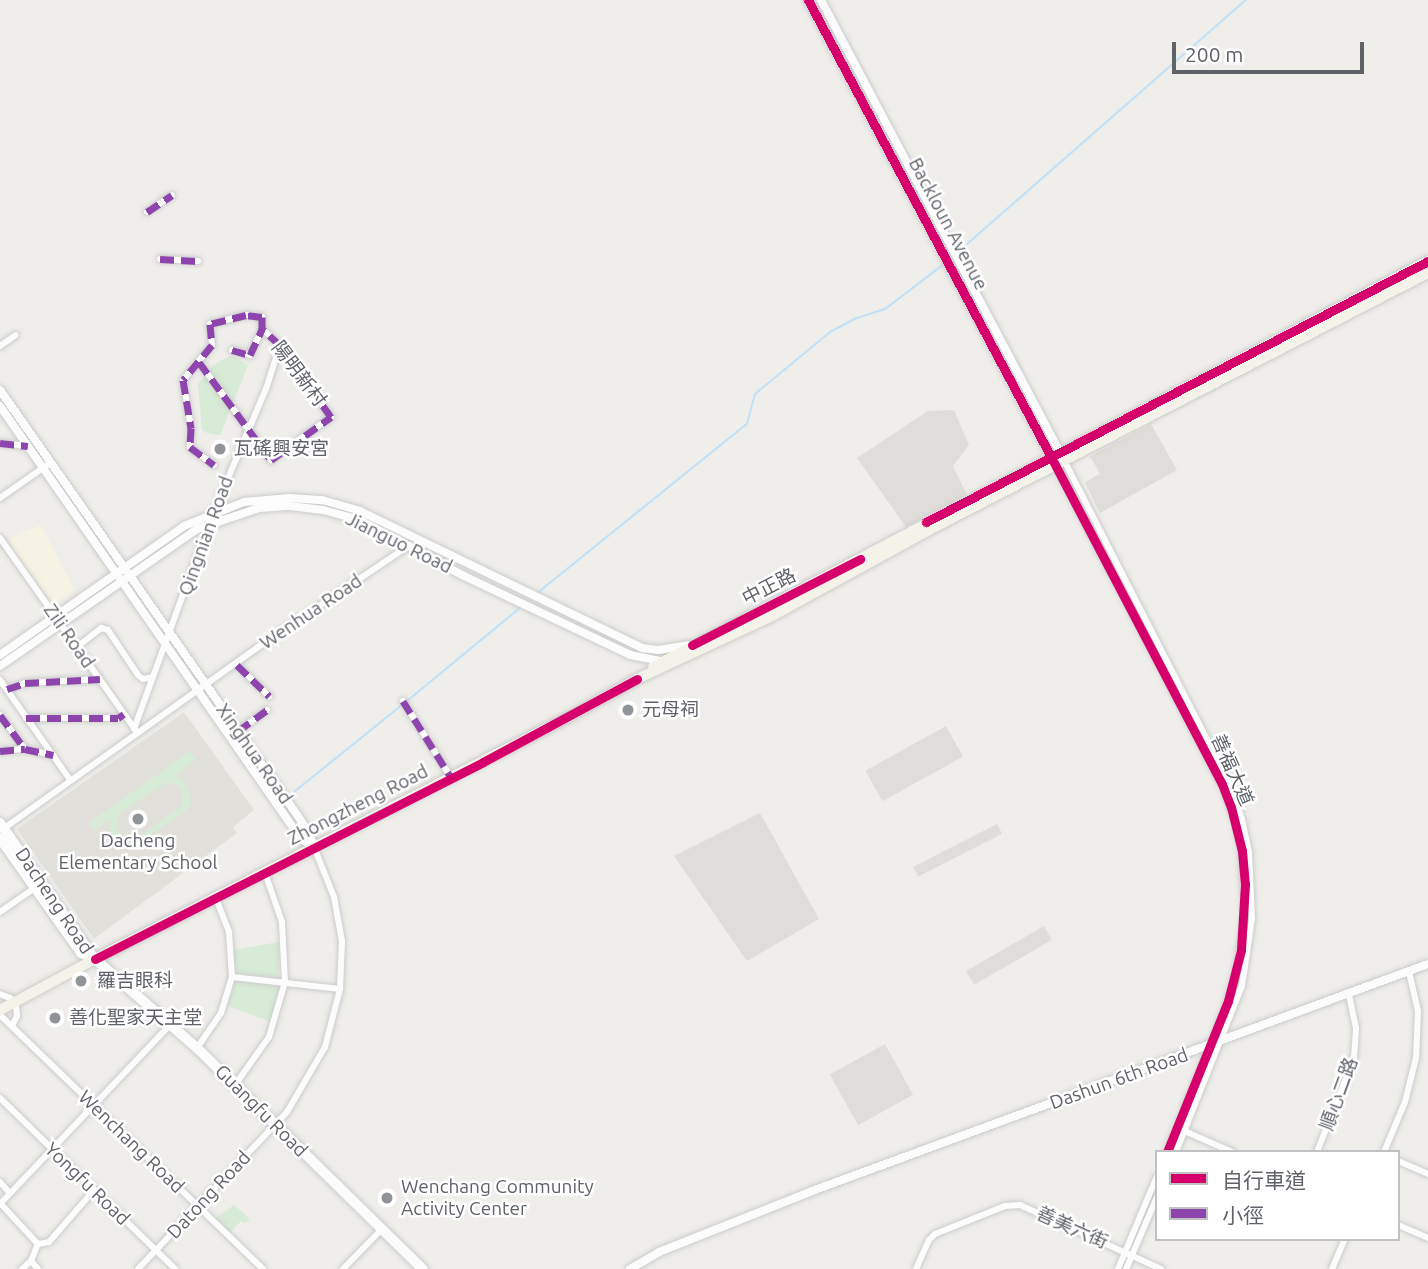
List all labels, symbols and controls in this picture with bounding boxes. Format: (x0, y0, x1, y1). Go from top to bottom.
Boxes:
scale bar (1176, 28, 1368, 72)
text: 200 m (1185, 42, 1243, 66)
street label: Backloun Avenue (904, 154, 992, 294)
street label: 陽明新村 (267, 337, 331, 411)
place label: 瓦磘興安宮 (234, 438, 329, 460)
marker: 瓦磘興安宮 (212, 441, 228, 457)
street label: Qingnian Road (174, 473, 238, 599)
street label: Jianguo Road (342, 507, 456, 579)
street label: 中正路 (738, 564, 800, 610)
street label: Wenhua Road (256, 569, 366, 655)
street label: Zili Road (39, 599, 99, 673)
street label: Xinghua Road (211, 699, 297, 809)
place label: 元母祠 (642, 699, 699, 721)
marker: 元母祠 (620, 702, 636, 718)
street label: 善福大道 (1206, 731, 1258, 809)
street label: Zhongzheng Road (284, 760, 432, 850)
marker: Dacheng Elementary School (130, 811, 146, 827)
place label: Dacheng Elementary School (58, 830, 218, 874)
street label: Dacheng Road (10, 844, 98, 958)
place label: 羅吉眼科 (97, 970, 173, 992)
marker: 羅吉眼科 (71, 971, 91, 991)
place label: 善化聖家天主堂 (69, 1007, 202, 1029)
marker: 善化聖家天主堂 (47, 1010, 63, 1026)
street label: Dashun 6th Road (1047, 1043, 1191, 1115)
street label: 順心二路 (1315, 1054, 1363, 1134)
street label: Guangfu Road (210, 1060, 312, 1162)
street label: Wenchang Road (73, 1086, 189, 1198)
street label: Yongfu Road (40, 1138, 134, 1230)
street label: Datong Road (163, 1146, 255, 1244)
legend (1155, 1150, 1400, 1241)
text: 自行車道 (1222, 1168, 1306, 1192)
place label: Wenchang Community Activity Center (401, 1176, 594, 1220)
marker: Wenchang Community Activity Center (379, 1190, 395, 1206)
street label: 善美六街 (1033, 1202, 1111, 1254)
text: 小徑 (1222, 1203, 1264, 1227)

